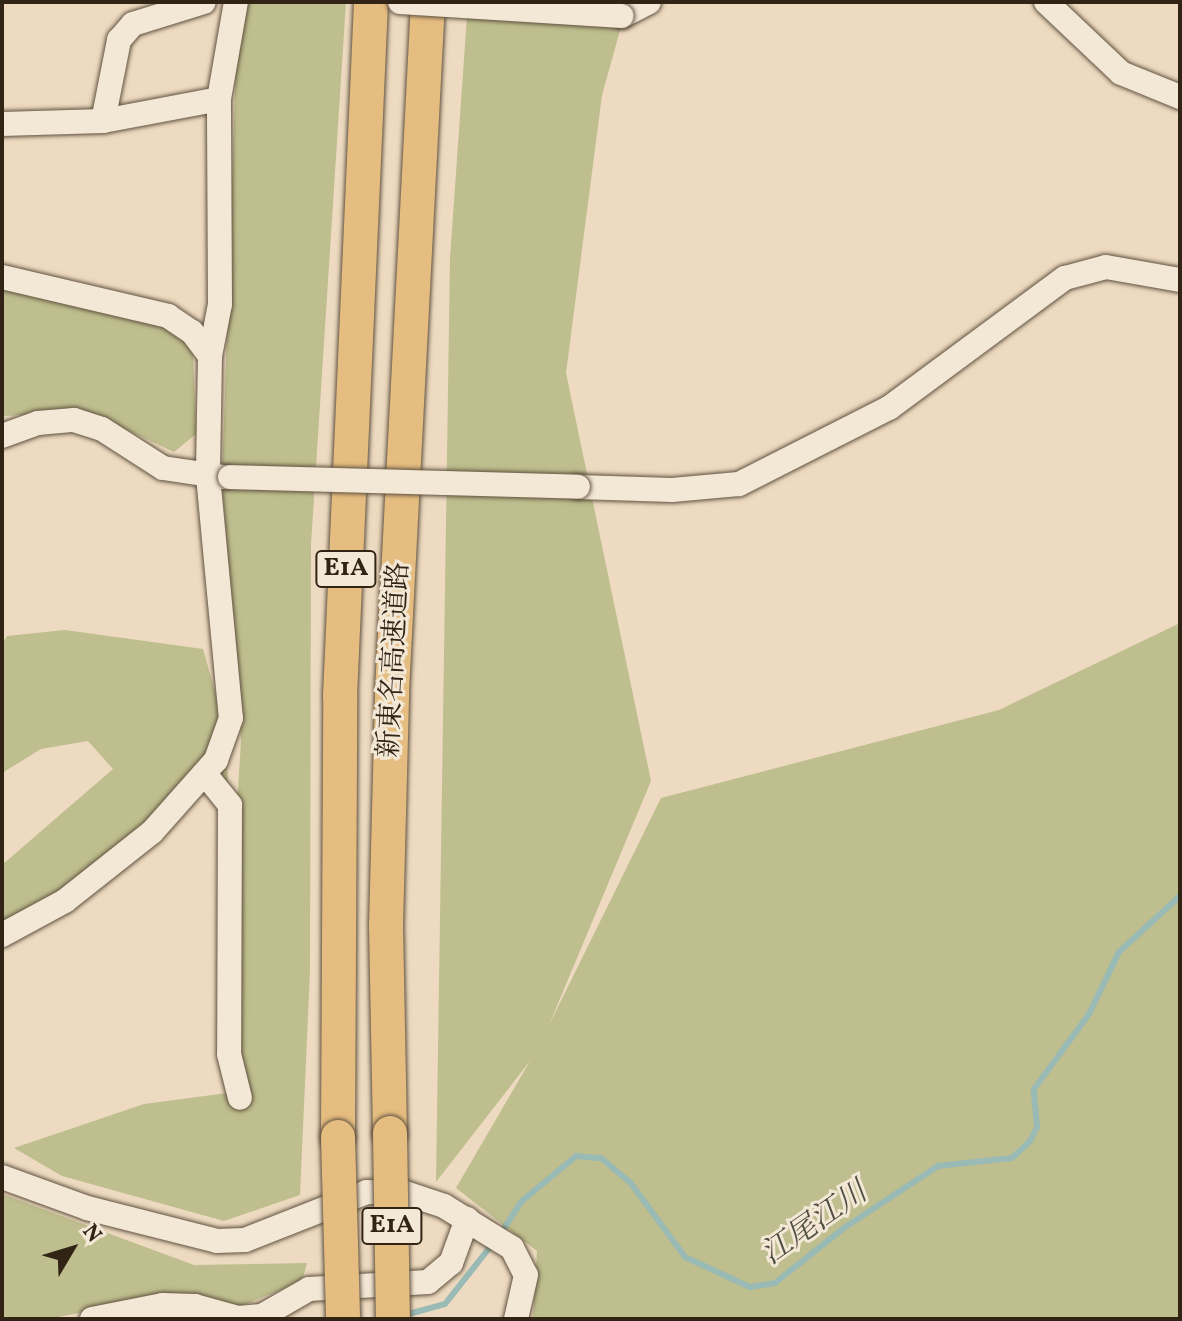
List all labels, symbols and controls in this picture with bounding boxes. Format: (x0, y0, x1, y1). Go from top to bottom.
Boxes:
road number: E1A (314, 547, 378, 591)
street label: 新東名高速道路 (373, 561, 417, 759)
water label: 江尾江川 (756, 1175, 874, 1273)
road number: E1A (360, 1204, 424, 1248)
north arrow (32, 1209, 112, 1289)
text: N (74, 1218, 108, 1250)

